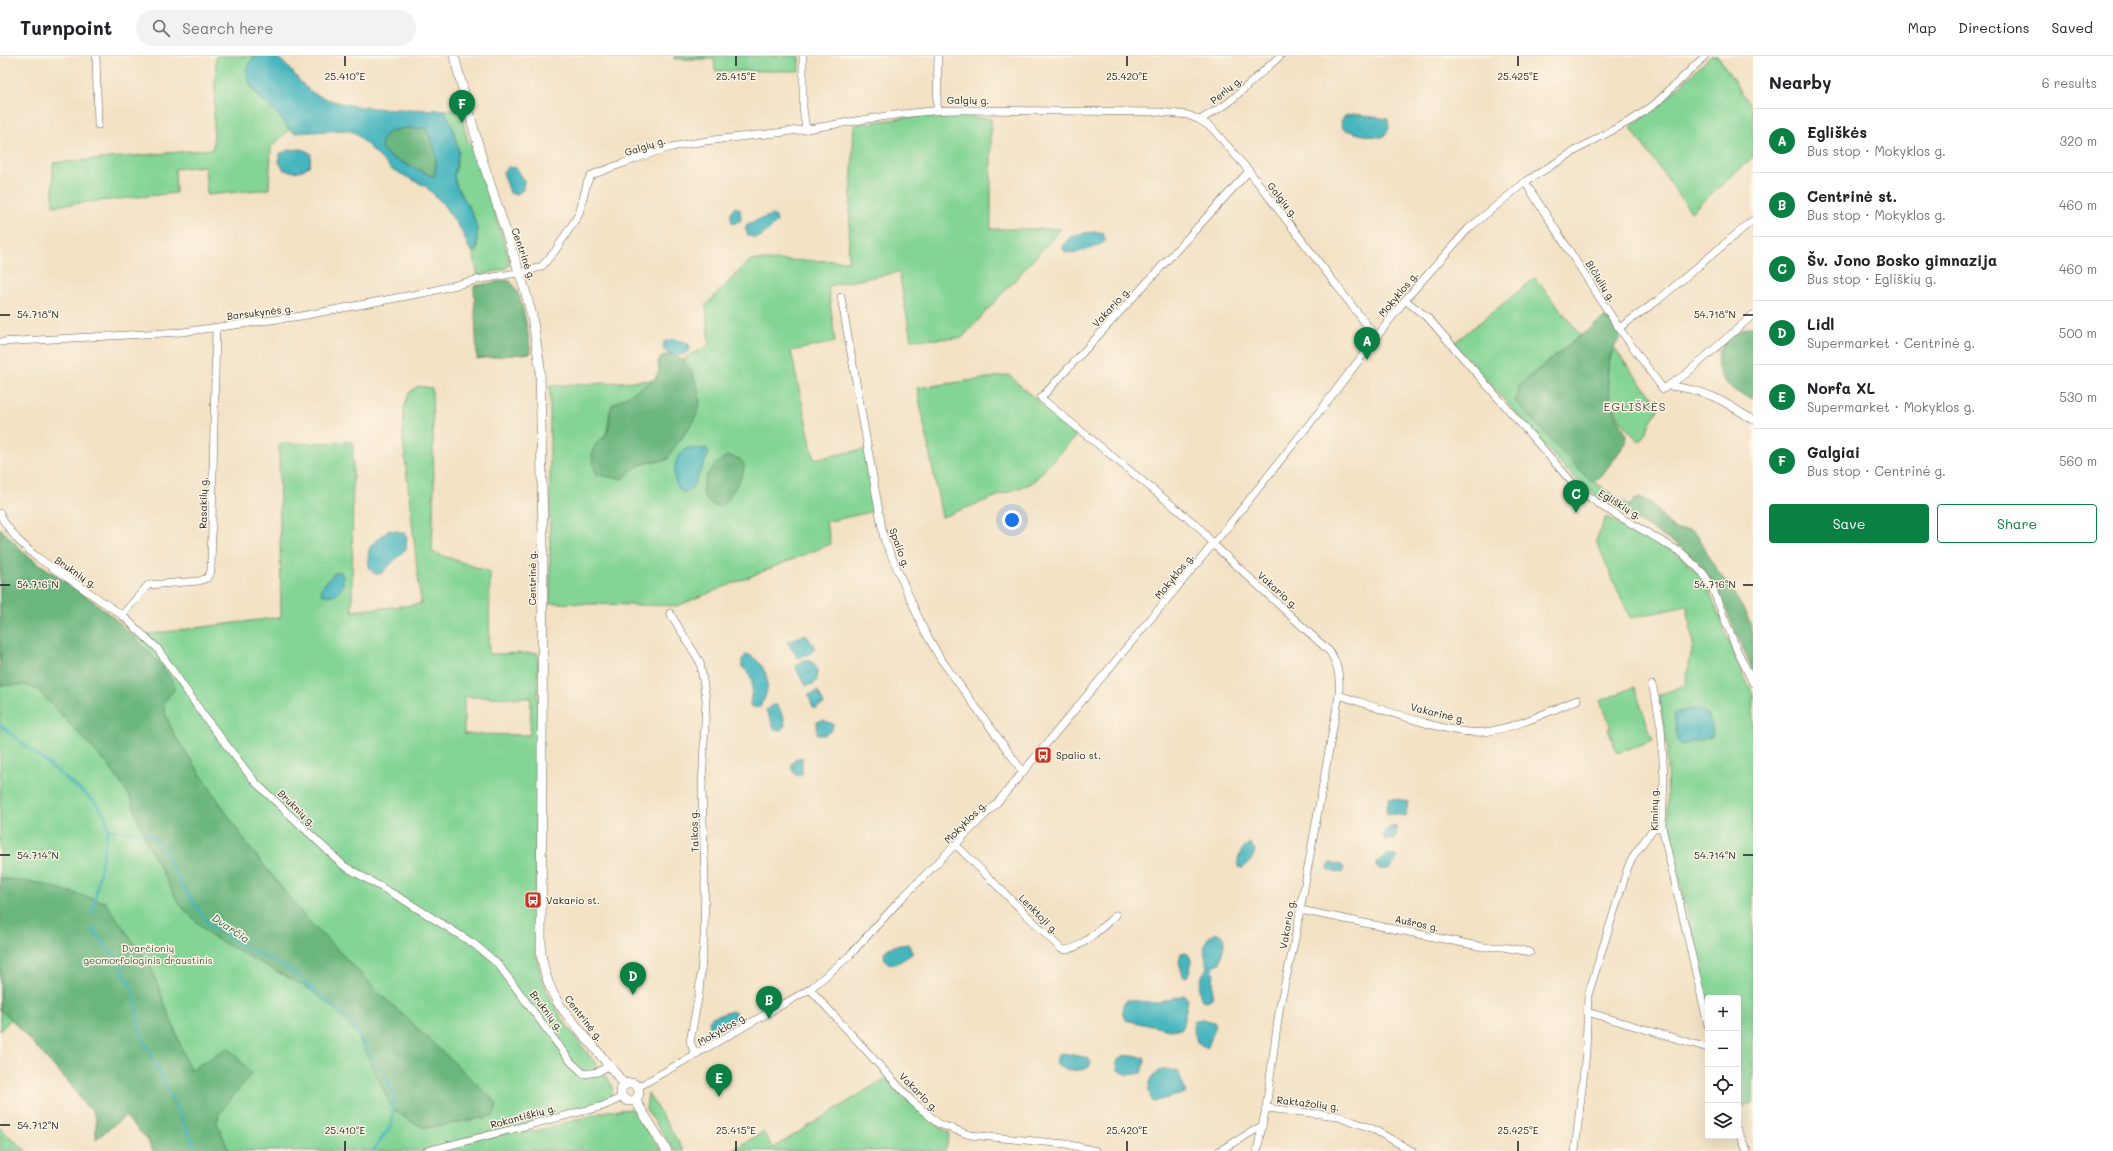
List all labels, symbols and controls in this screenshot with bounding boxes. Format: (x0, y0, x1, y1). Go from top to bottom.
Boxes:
search box (136, 10, 416, 46)
text: Turnpoint (20, 15, 112, 40)
icon: search (150, 17, 172, 39)
text: Search here (182, 18, 273, 38)
text: Map (1908, 18, 1936, 37)
text: Directions (1958, 18, 2029, 37)
text: Saved (2051, 18, 2093, 37)
text: 25.410°E (325, 69, 365, 83)
text: 25.415°E (716, 69, 756, 83)
text: 25.420°E (1106, 69, 1148, 83)
text: 25.425°E (1497, 69, 1539, 83)
text: Nearby (1769, 71, 1831, 93)
street label: Perlų g. (1207, 73, 1245, 107)
text: 6 results (2042, 74, 2097, 91)
pin: F (449, 90, 475, 123)
street label: Galgių g. (947, 93, 989, 107)
text: Egliškės (1807, 122, 1867, 142)
text: A (1777, 132, 1787, 149)
text: 320 m (2060, 132, 2097, 149)
street label: Galgių g. (623, 133, 667, 159)
text: Bus stop · Mokyklos g. (1807, 142, 1946, 159)
street label: Galgių g. (1264, 179, 1302, 221)
text: Centrinė st. (1807, 186, 1897, 206)
text: B (1778, 196, 1786, 213)
text: 460 m (2059, 196, 2097, 213)
text: Bus stop · Mokyklos g. (1807, 206, 1946, 223)
street label: Centrinė g. (508, 226, 540, 282)
text: Šv. Jono Bosko gimnazija (1807, 250, 1997, 270)
street label: Bičiulių g. (1583, 257, 1619, 305)
text: C (1777, 260, 1787, 277)
text: 460 m (2059, 260, 2097, 277)
street label: Mokyklos g. (1375, 268, 1421, 320)
text: Bus stop · Egliškių g. (1807, 270, 1937, 287)
street label: Vakario g. (1089, 284, 1133, 330)
street label: Barsukynės g. (226, 301, 294, 323)
text: 54.718°N (17, 307, 59, 321)
text: 54.718°N (1694, 307, 1736, 321)
text: Lidl (1807, 314, 1834, 334)
text: D (1777, 324, 1787, 341)
text: 500 m (2059, 324, 2097, 341)
pin: A (1354, 327, 1380, 360)
text: Supermarket · Centrinė g. (1807, 334, 1975, 351)
text: Norfa XL (1807, 378, 1875, 398)
text: E (1778, 388, 1786, 405)
text: 530 m (2059, 388, 2097, 405)
district label: EGLIŠKĖS (1603, 398, 1667, 414)
text: Supermarket · Mokyklos g. (1807, 398, 1975, 415)
text: Galgiai (1807, 442, 1860, 462)
text: F (1778, 452, 1786, 469)
text: 560 m (2059, 452, 2097, 469)
text: Bus stop · Centrinė g. (1807, 462, 1946, 479)
street label: Rasakilų g. (196, 477, 210, 529)
pin: C (1563, 480, 1589, 513)
street label: Egliškių g. (1596, 486, 1644, 522)
button: Save (1769, 504, 1929, 543)
button: Share (1937, 504, 2097, 543)
your location (1002, 510, 1022, 530)
street label: Spalio g. (886, 526, 914, 570)
street label: Centrinė g. (525, 550, 539, 606)
street label: Mokyklos g. (1151, 550, 1197, 602)
street label: Bruknių g. (52, 553, 100, 591)
street label: Vakario g. (1255, 568, 1301, 612)
text: 54.716°N (17, 577, 59, 591)
text: 54.716°N (1694, 577, 1736, 591)
street label: Vakarinė g. (1409, 699, 1467, 727)
bus stop icon: Spalio st. (1033, 745, 1053, 765)
place label: Spalio st. (1056, 748, 1101, 762)
street label: Bruknių g. (275, 786, 319, 830)
street label: Kiminų g. (1647, 787, 1661, 831)
street label: Mokyklos g. (941, 798, 989, 846)
street label: Taikos g. (686, 809, 702, 853)
text: 54.714°N (17, 848, 59, 862)
text: 54.714°N (1694, 848, 1736, 862)
bus stop icon: Vakario st. (523, 890, 543, 910)
street label: Lenktoji g. (1016, 891, 1062, 937)
place label: Vakario st. (546, 893, 600, 907)
street label: Vakario g. (1276, 898, 1298, 950)
water label: Dvarčia (209, 910, 253, 946)
street label: Aušros g. (1394, 911, 1441, 935)
park label: Dvarčionių geomorfologinis draustinis (83, 941, 213, 967)
pin: D (620, 962, 646, 995)
pin: B (756, 986, 782, 1019)
street label: Bruknių g. (527, 988, 567, 1034)
street label: Centrinė g. (562, 992, 606, 1044)
map controls (1705, 995, 1741, 1139)
button: + (1705, 995, 1741, 1031)
street label: Mokyklos g. (695, 1009, 749, 1049)
button: − (1705, 1031, 1741, 1067)
pin: E (706, 1064, 732, 1097)
button: locate (1705, 1067, 1741, 1103)
street label: Vakario g. (896, 1069, 942, 1115)
street label: Raktažolių g. (1276, 1092, 1340, 1114)
street label: Rokantiškių g. (489, 1100, 557, 1132)
button: layers (1705, 1103, 1741, 1139)
text: 54.712°N (17, 1118, 59, 1132)
text: 25.410°E (325, 1123, 365, 1137)
text: 25.415°E (716, 1123, 756, 1137)
text: 25.420°E (1106, 1123, 1148, 1137)
text: 25.425°E (1497, 1123, 1539, 1137)

